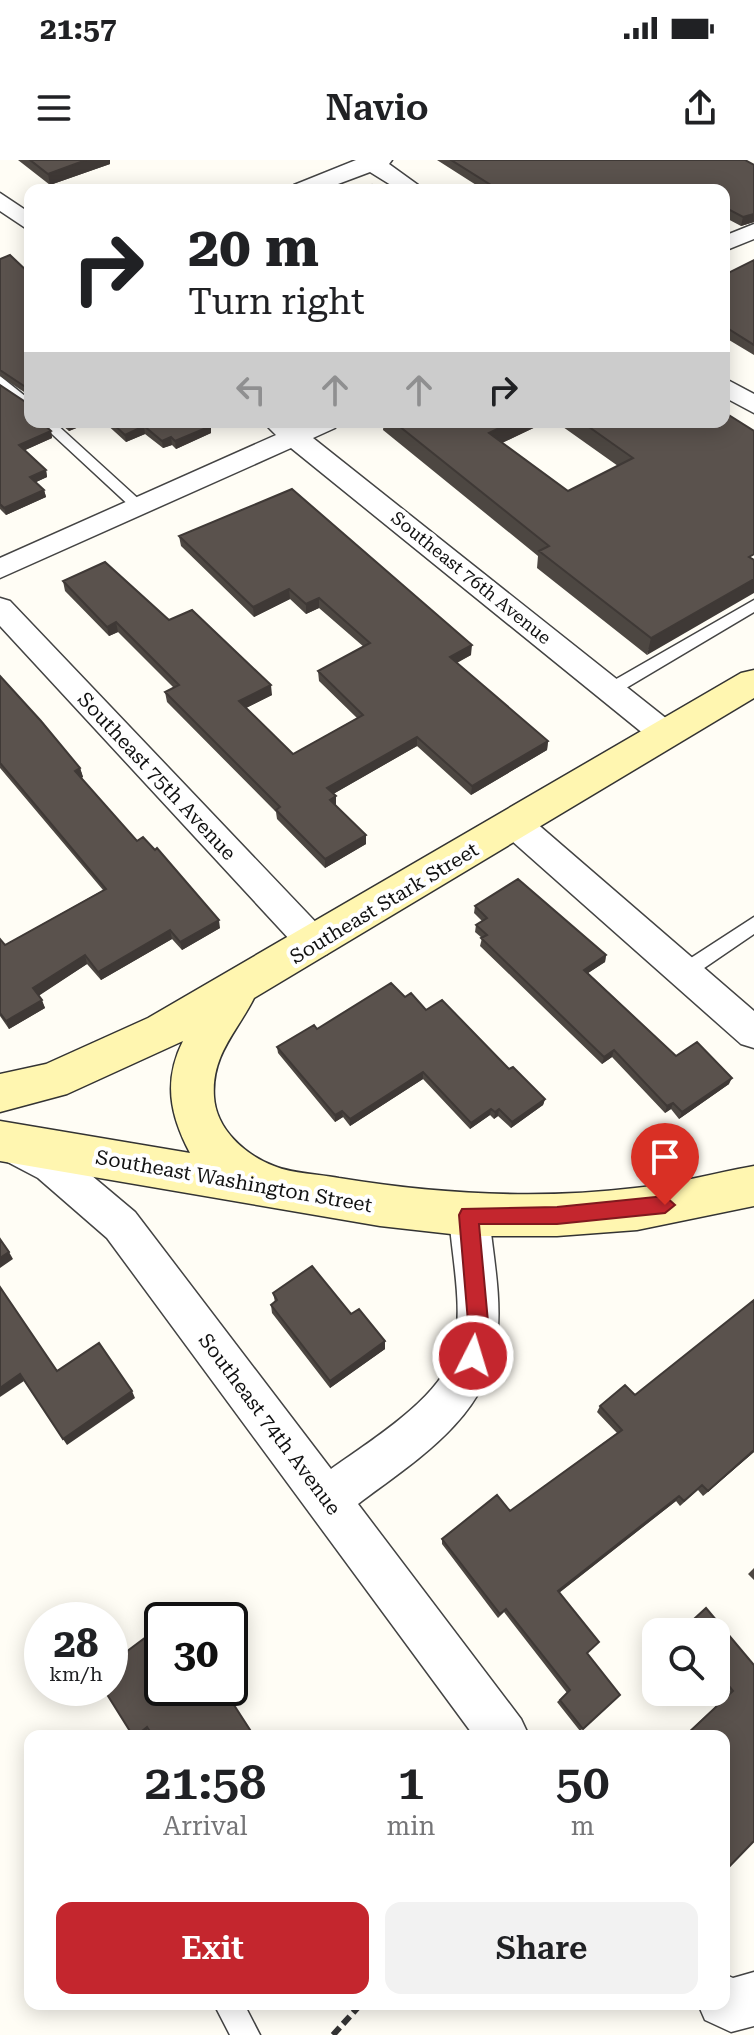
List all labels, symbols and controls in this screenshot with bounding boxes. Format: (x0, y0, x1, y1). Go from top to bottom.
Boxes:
text: 21:57 (40, 11, 117, 46)
icon: menu (32, 86, 76, 130)
icon: share (678, 86, 722, 130)
text: Navio (325, 87, 429, 129)
text: 20 m (188, 214, 319, 280)
icon: right (56, 216, 160, 320)
text: Turn right (188, 281, 365, 323)
icon: left (229, 368, 273, 412)
icon: ahead (313, 368, 357, 412)
icon: ahead (397, 368, 441, 412)
icon: right (481, 368, 525, 412)
street label: Southeast 76th Avenue (387, 507, 555, 648)
street label: Southeast 75th Avenue (73, 687, 241, 865)
street label: Southeast Stark Street (285, 837, 483, 969)
pin (631, 1123, 699, 1205)
icon: arrive (643, 1135, 687, 1179)
street label: Southeast Washington Street (94, 1145, 375, 1217)
position arrow (431, 1314, 515, 1398)
street label: Southeast 74th Avenue (194, 1328, 346, 1520)
speed limit sign: 30 (144, 1602, 248, 1706)
map controls (642, 1618, 730, 1706)
button: search (642, 1618, 730, 1706)
text: 28 (54, 1620, 98, 1667)
text: km/h (49, 1662, 103, 1686)
text: 21:58 (144, 1755, 266, 1811)
text: 1 (398, 1755, 424, 1811)
text: 50 (556, 1755, 610, 1811)
text: Arrival (163, 1811, 248, 1841)
text: min (387, 1811, 435, 1841)
text: m (571, 1811, 595, 1841)
button: Exit (56, 1902, 369, 1994)
button: Share (385, 1902, 698, 1994)

